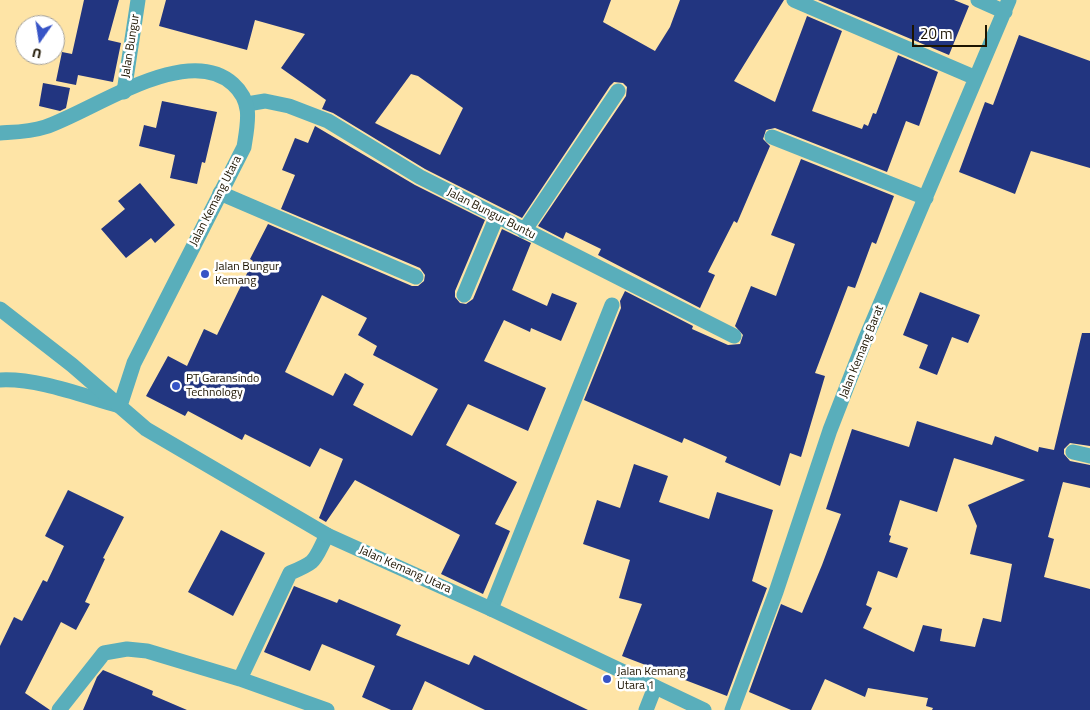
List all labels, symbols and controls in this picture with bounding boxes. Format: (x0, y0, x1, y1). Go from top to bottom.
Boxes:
street label: Jalan Bungur (119, 13, 143, 79)
north arrow (15, 15, 65, 65)
scale bar (915, 15, 990, 47)
text: 20 m (920, 22, 953, 45)
text: U (30, 43, 44, 65)
street label: Jalan Kemang Utara (187, 153, 245, 249)
street label: Jalan Bungur Buntu (444, 185, 538, 243)
place label: Jalan Bungur Kemang (215, 260, 279, 288)
marker: Jalan Bungur Kemang (199, 268, 211, 280)
street label: Jalan Kemang Barat (837, 303, 887, 401)
place label: PT Garansindo Technology (186, 372, 259, 400)
marker: PT Garansindo Technology (170, 380, 182, 392)
street label: Jalan Kemang Utara (357, 543, 453, 597)
place label: Jalan Kemang Utara 1 (617, 665, 686, 693)
marker: Jalan Kemang Utara 1 (601, 673, 613, 685)

